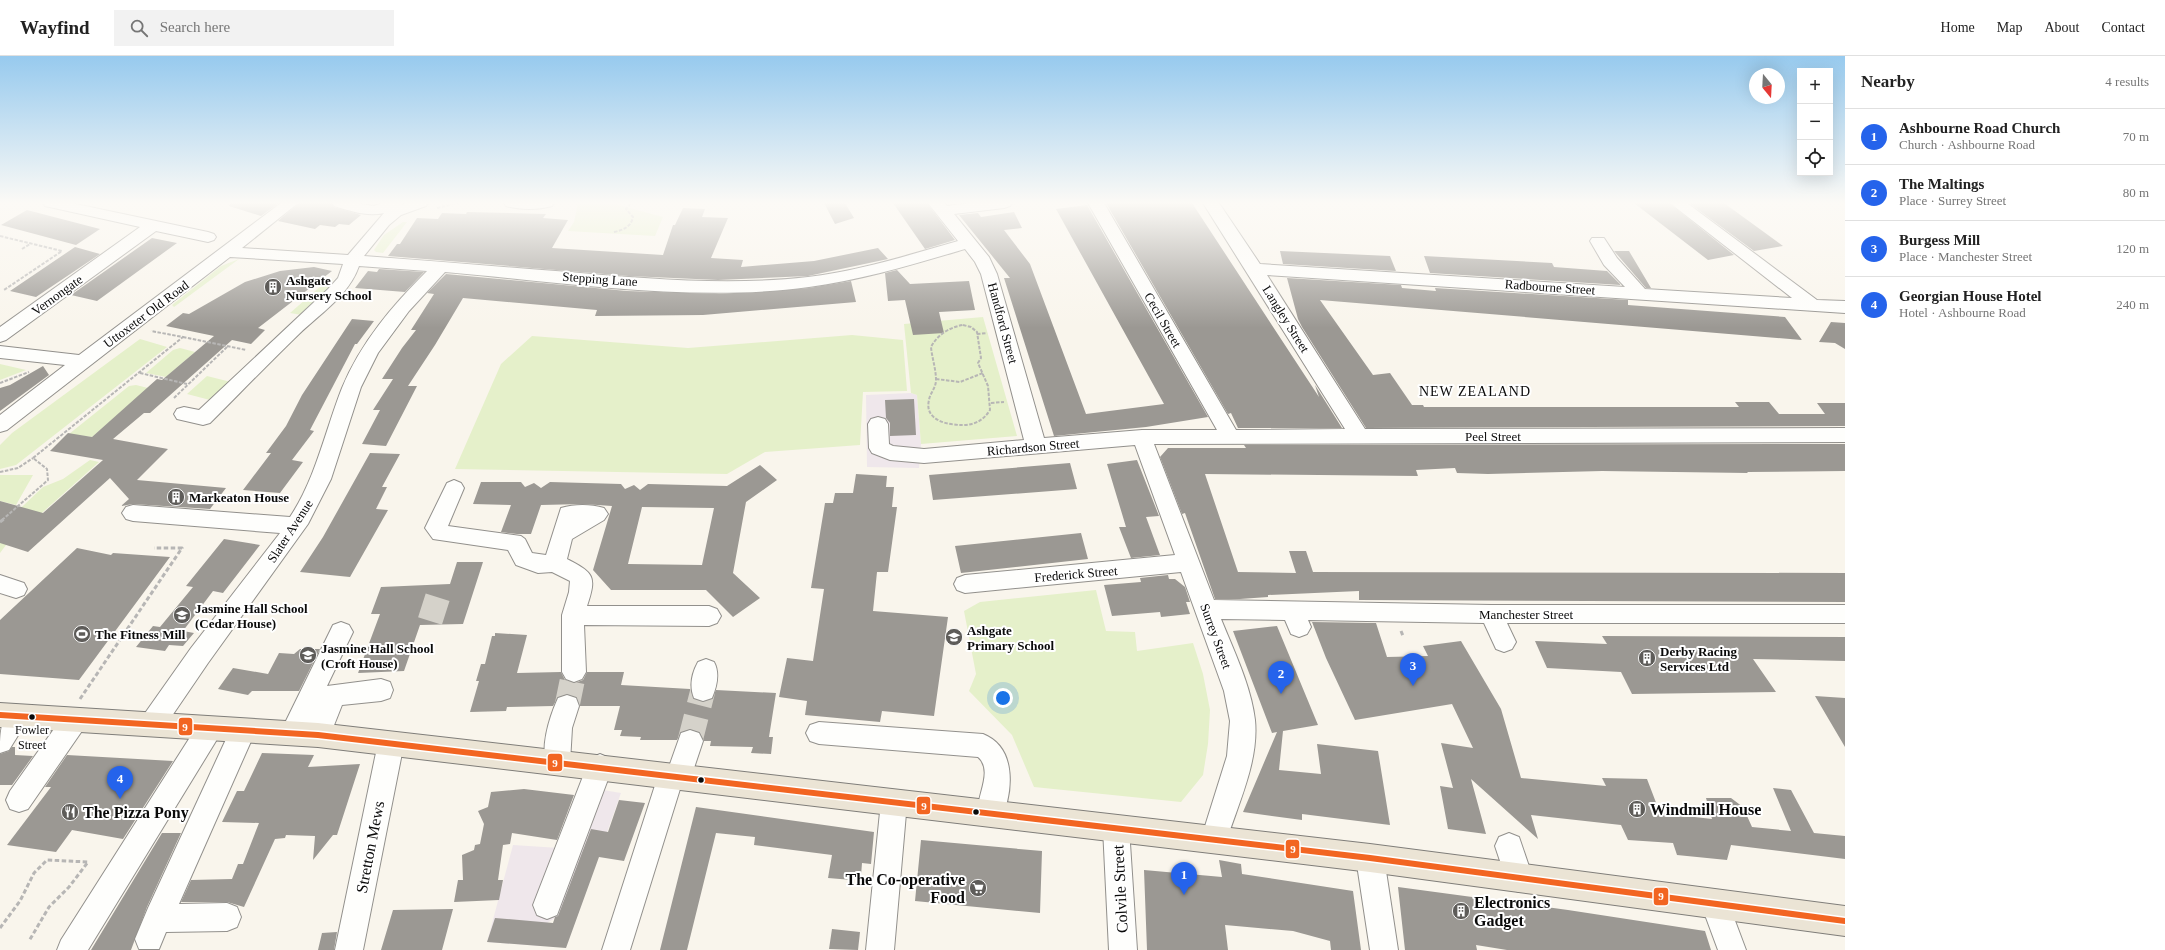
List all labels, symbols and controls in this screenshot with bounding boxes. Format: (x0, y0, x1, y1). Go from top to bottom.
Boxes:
search box (114, 10, 394, 46)
text: Wayfind (20, 17, 90, 38)
icon: search (128, 17, 150, 39)
text: Search here (160, 19, 230, 35)
text: Home (1941, 20, 1975, 35)
text: Map (1997, 20, 2022, 35)
text: About (2044, 20, 2079, 35)
text: Contact (2101, 20, 2145, 35)
north arrow (1749, 68, 1785, 104)
map controls (1797, 68, 1833, 176)
button: + (1797, 68, 1833, 104)
text: Nearby (1861, 72, 1915, 91)
text: 4 results (2105, 74, 2149, 89)
button: − (1797, 104, 1833, 140)
text: Ashbourne Road Church (1899, 120, 2060, 136)
text: 1 (1871, 129, 1877, 144)
text: 70 m (2123, 129, 2149, 144)
text: Church · Ashbourne Road (1899, 137, 2035, 152)
button: locate (1797, 140, 1833, 176)
text: The Maltings (1899, 176, 1984, 192)
text: 2 (1871, 185, 1877, 200)
text: 80 m (2123, 185, 2149, 200)
text: Place · Surrey Street (1899, 193, 2006, 208)
text: Burgess Mill (1899, 232, 1980, 248)
text: 3 (1871, 241, 1877, 256)
text: 120 m (2116, 241, 2149, 256)
text: Place · Manchester Street (1899, 249, 2032, 264)
street label: Stepping Lane (562, 269, 638, 289)
street label: Vernongate (29, 271, 86, 318)
place label: Ashgate Nursery School (286, 273, 372, 303)
street label: Radbourne Street (1504, 276, 1596, 298)
street label: Uttoxeter Old Road (101, 277, 192, 351)
building icon: Ashgate Nursery School (263, 277, 283, 297)
street label: Handford Street (985, 281, 1021, 366)
street label: Langley Street (1259, 283, 1313, 356)
text: Georgian House Hotel (1899, 288, 2042, 304)
street label: Cecil Street (1141, 290, 1185, 350)
text: 4 (1871, 297, 1877, 312)
text: 240 m (2116, 297, 2149, 312)
text: Hotel · Ashbourne Road (1899, 305, 2026, 320)
district label: NEW ZEALAND (1419, 384, 1531, 399)
street label: Peel Street (1465, 429, 1521, 444)
street label: Richardson Street (986, 435, 1080, 459)
building icon: Markeaton House (166, 487, 186, 507)
place label: Markeaton House (189, 490, 289, 505)
street label: Slater Avenue (264, 496, 316, 565)
street label: Frederick Street (1034, 563, 1119, 585)
place label: Jasmine Hall School (Cedar House) (195, 601, 308, 631)
street label: Surrey Street (1197, 601, 1235, 671)
school or university icon: Jasmine Hall School (Cedar House) (172, 605, 192, 625)
street label: Manchester Street (1479, 607, 1573, 622)
place label: Ashgate Primary School (967, 623, 1054, 653)
sports icon: The Fitness Mill (72, 624, 92, 644)
place label: The Fitness Mill (95, 627, 186, 642)
school or university icon: Ashgate Primary School (944, 627, 964, 647)
place label: Jasmine Hall School (Croft House) (321, 641, 434, 671)
place label: Derby Racing Services Ltd (1660, 644, 1737, 674)
school or university icon: Jasmine Hall School (Croft House) (298, 645, 318, 665)
building icon: Derby Racing Services Ltd (1637, 648, 1657, 668)
pin: 3 (1400, 653, 1426, 686)
pin: 2 (1268, 661, 1294, 694)
your location (993, 688, 1013, 708)
marker: Fowler Street (27, 712, 37, 722)
line badge: 9 (178, 717, 193, 736)
text: 9 (182, 721, 188, 733)
place label: Fowler Street (15, 723, 49, 752)
line badge: 9 (547, 753, 563, 772)
text: 9 (552, 757, 558, 769)
pin: 4 (107, 766, 133, 799)
unlabelled marker (696, 775, 706, 785)
line badge: 9 (916, 796, 931, 815)
street label: Stretton Mews (353, 799, 387, 895)
building icon: Windmill House (1627, 799, 1647, 819)
text: 9 (921, 800, 927, 812)
place label: Windmill House (1650, 801, 1761, 818)
restaurant icon: The Pizza Pony (60, 802, 80, 822)
place label: The Pizza Pony (83, 804, 189, 822)
unlabelled marker (971, 807, 981, 817)
line badge: 9 (1285, 839, 1300, 859)
text: 9 (1290, 843, 1296, 855)
street label: Colvile Street (1109, 844, 1131, 934)
pin: 1 (1171, 862, 1197, 895)
place label: The Co-operative Food (845, 871, 965, 906)
supermarket icon: The Co-operative Food (968, 878, 988, 898)
line badge: 9 (1653, 887, 1669, 906)
text: 9 (1658, 890, 1664, 902)
place label: Electronics Gadget (1474, 894, 1550, 930)
building icon: Electronics Gadget (1451, 901, 1471, 921)

